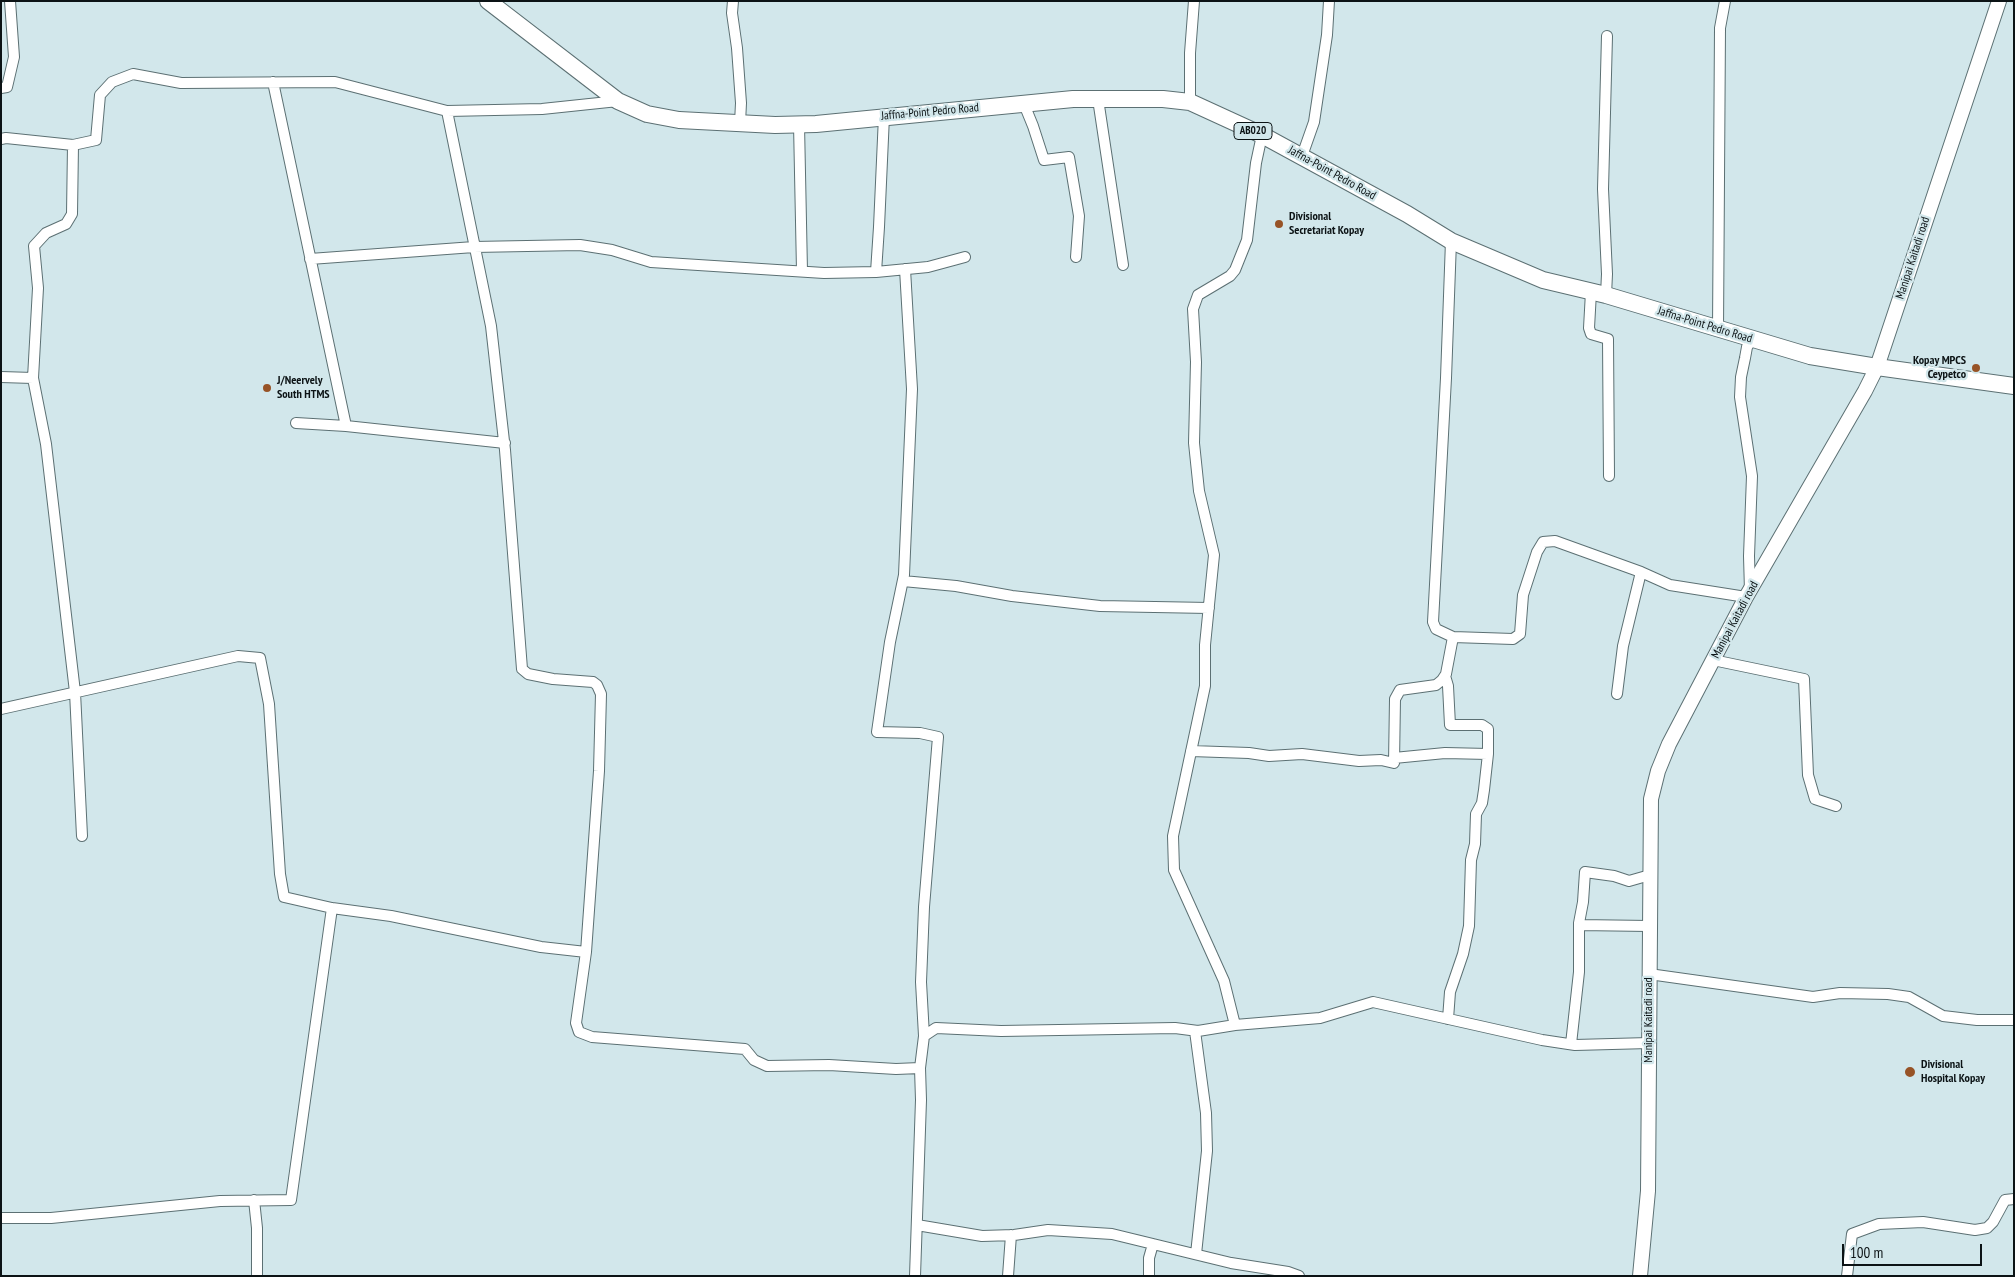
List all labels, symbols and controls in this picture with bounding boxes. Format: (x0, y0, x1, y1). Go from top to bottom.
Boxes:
street label: Jaffna-Point Pedro Road (881, 101, 979, 123)
road number: AB020 (1234, 122, 1272, 140)
street label: Jaffna-Point Pedro Road (1286, 143, 1378, 203)
place label: Divisional Secretariat Kopay (1289, 210, 1364, 238)
street label: Manipai Kaitadi road (1893, 215, 1933, 301)
marker: Divisional Secretariat Kopay (1273, 218, 1285, 230)
street label: Jaffna-Point Pedro Road (1656, 304, 1754, 346)
place label: Kopay MPCS Ceypetco (1913, 354, 1966, 382)
marker: Kopay MPCS Ceypetco (1970, 362, 1982, 374)
place label: J/Neervely South HTMS (277, 374, 330, 402)
marker: J/Neervely South HTMS (261, 382, 273, 394)
street label: Manipai Kaitadi road (1709, 579, 1761, 661)
street label: Manipai Kaitadi road (1642, 977, 1656, 1063)
place label: Divisional Hospital Kopay (1921, 1058, 1985, 1086)
marker: Divisional Hospital Kopay (1903, 1065, 1917, 1079)
scale bar (1845, 1234, 1985, 1266)
text: 100 m (1850, 1243, 1883, 1262)

